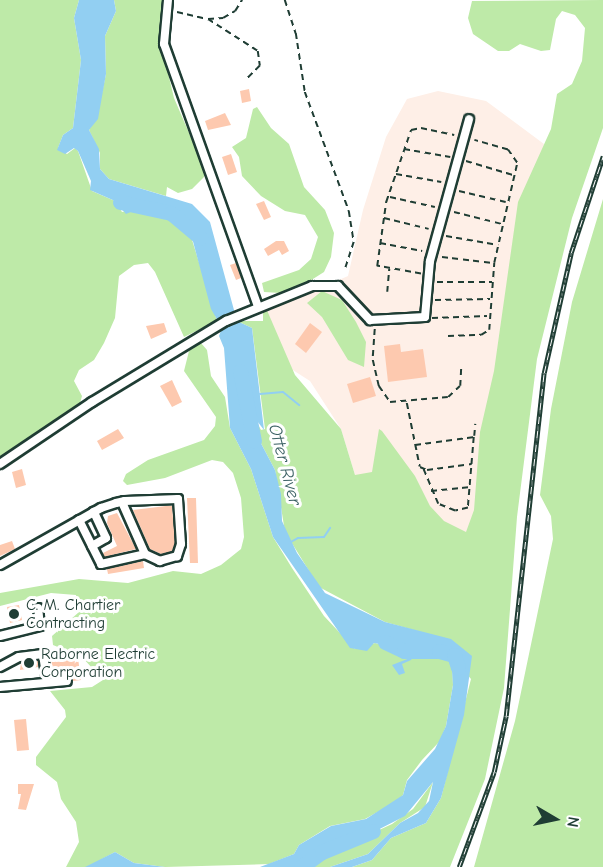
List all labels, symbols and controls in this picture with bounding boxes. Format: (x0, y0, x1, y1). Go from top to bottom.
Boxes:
water label: Otter River (263, 422, 305, 508)
place label: C. M. Chartier Contracting (26, 595, 120, 633)
marker: C. M. Chartier Contracting (7, 607, 21, 621)
place label: Raborne Electric Corporation (41, 644, 155, 682)
marker: Raborne Electric Corporation (22, 656, 36, 670)
north arrow (525, 789, 585, 849)
text: N (563, 815, 582, 828)

